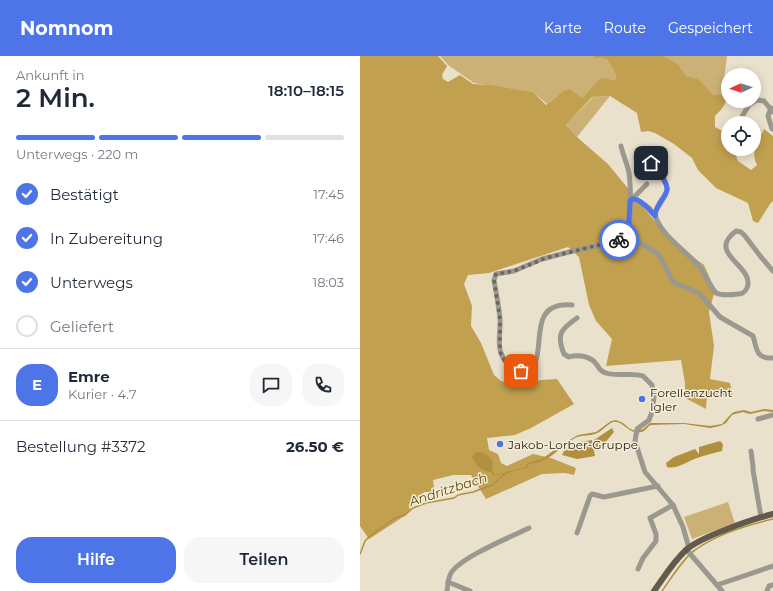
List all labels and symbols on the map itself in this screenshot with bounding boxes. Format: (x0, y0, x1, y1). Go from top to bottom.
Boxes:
north arrow (721, 68, 761, 108)
pin (634, 146, 668, 180)
courier (599, 220, 639, 260)
pin (504, 354, 538, 388)
place label: Forellenzucht Igler (650, 385, 733, 414)
marker: Forellenzucht Igler (637, 394, 647, 404)
place label: Jakob-Lorber-Gruppe (507, 437, 638, 452)
marker: Jakob-Lorber-Gruppe (495, 439, 505, 449)
water label: Andritzbach (406, 469, 489, 509)

